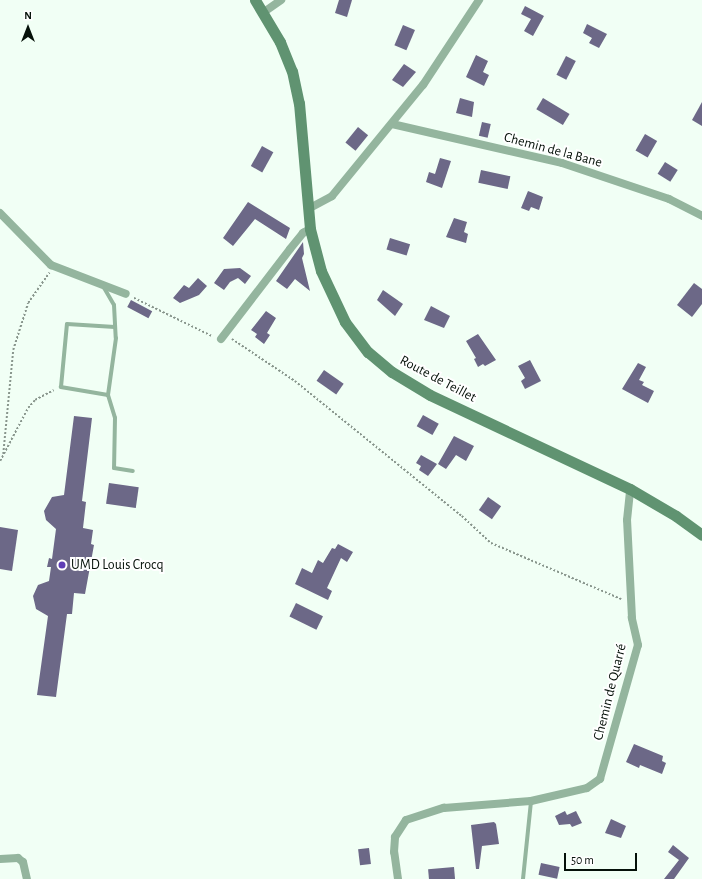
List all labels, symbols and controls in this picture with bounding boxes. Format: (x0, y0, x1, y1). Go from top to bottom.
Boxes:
north arrow (8, 8, 48, 48)
text: N (24, 10, 32, 21)
street label: Chemin de la Bane (502, 129, 604, 171)
street label: Route de Teillet (397, 352, 479, 406)
place label: UMD Louis Crocq (71, 557, 164, 573)
marker: UMD Louis Crocq (56, 559, 68, 571)
street label: Chemin de Quarré (590, 642, 630, 742)
scale bar (566, 845, 639, 871)
text: 50 m (571, 854, 594, 866)

